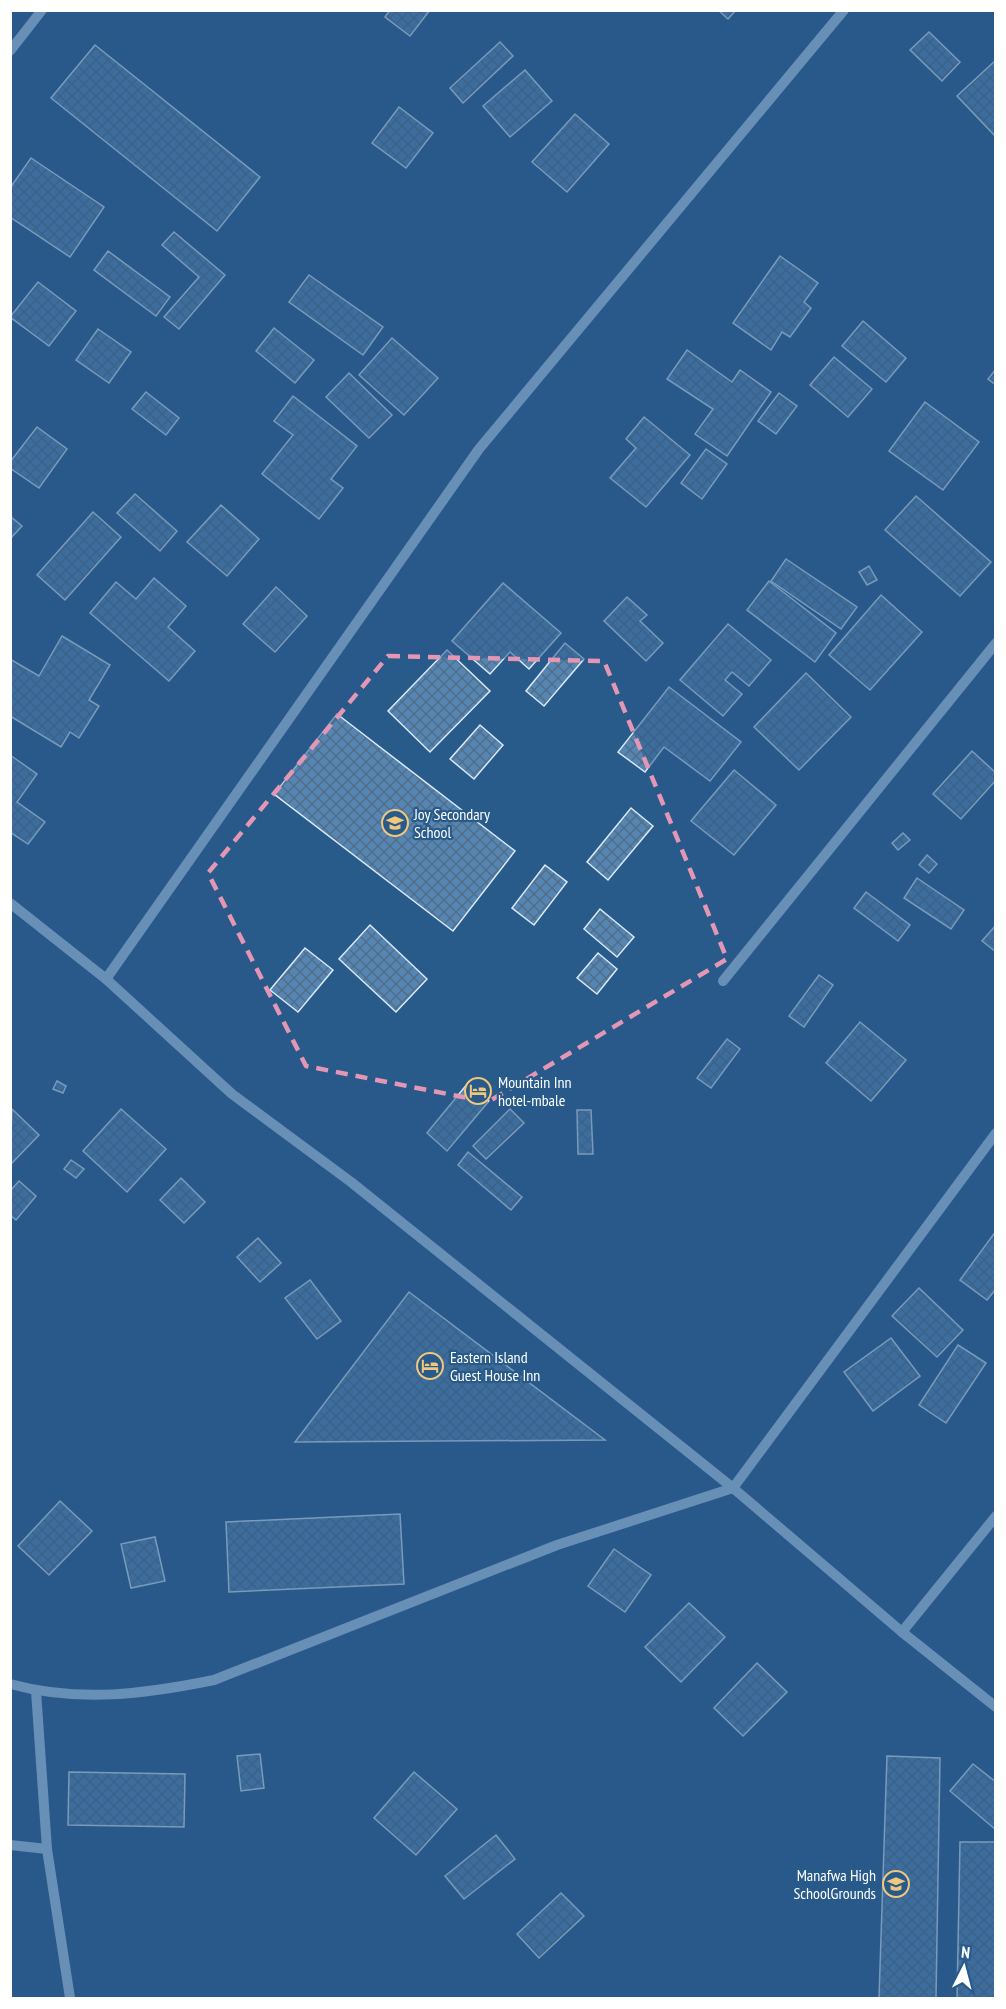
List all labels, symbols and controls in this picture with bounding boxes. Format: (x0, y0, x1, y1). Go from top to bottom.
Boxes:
place label: Joy Secondary School (413, 804, 490, 842)
school or university icon: Joy Secondary School (380, 808, 410, 838)
place label: Mountain Inn hotel-mbale (498, 1072, 572, 1110)
hotel icon: Mountain Inn hotel-mbale (463, 1076, 493, 1106)
place label: Eastern Island Guest House Inn (450, 1347, 540, 1385)
hotel icon: Eastern Island Guest House Inn (415, 1351, 445, 1381)
place label: Manafwa High SchoolGrounds (793, 1865, 876, 1903)
school or university icon: Manafwa High SchoolGrounds (881, 1869, 911, 1899)
north arrow (934, 1937, 994, 1997)
text: N (960, 1942, 971, 1962)

